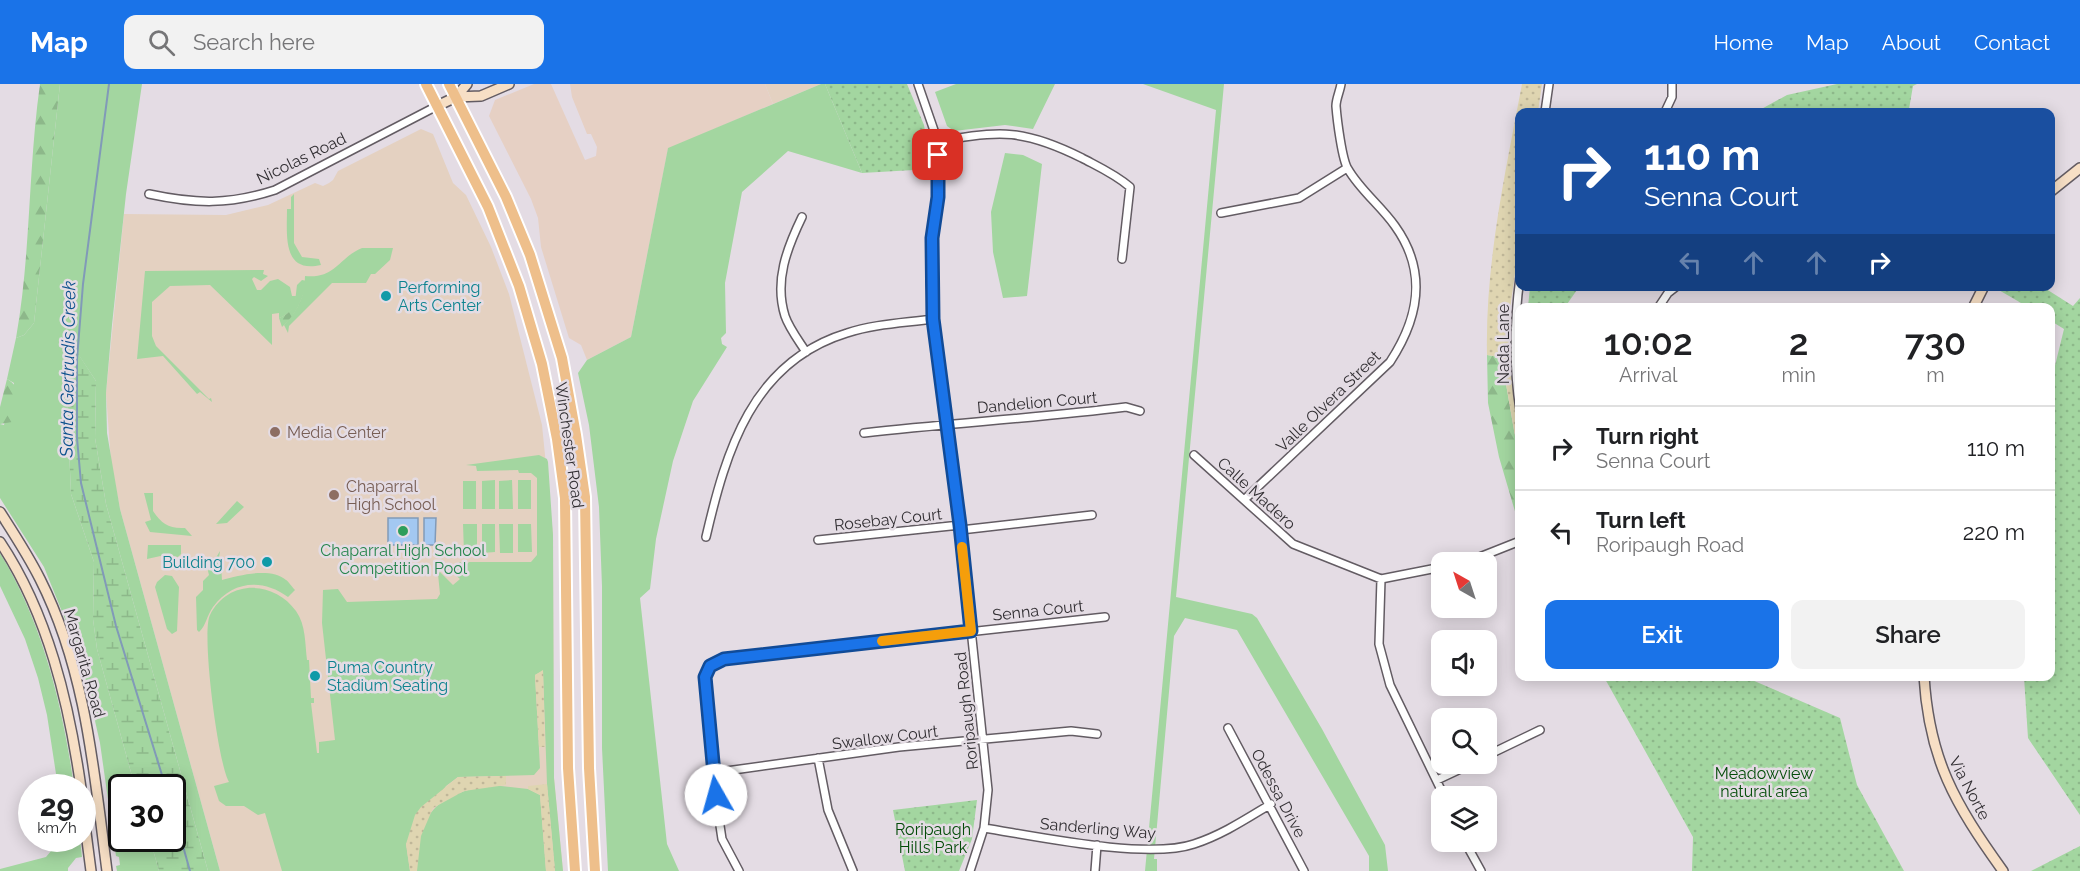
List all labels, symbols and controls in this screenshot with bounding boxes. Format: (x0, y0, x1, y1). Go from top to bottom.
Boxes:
search box (124, 15, 544, 69)
text: Map (30, 26, 88, 59)
icon: search (145, 26, 178, 59)
text: Search here (193, 29, 315, 55)
text: Home (1714, 30, 1773, 55)
text: Map (1806, 30, 1849, 55)
text: About (1882, 30, 1941, 55)
text: Contact (1974, 30, 2050, 55)
street label: Nicolas Road (253, 129, 349, 188)
pin (912, 129, 963, 180)
text: 110 m (1644, 131, 1760, 180)
icon: right (1545, 132, 1623, 210)
icon: arrive (921, 138, 954, 171)
text: Senna Court (1644, 181, 1798, 212)
icon: left (1674, 246, 1707, 279)
icon: ahead (1737, 246, 1770, 279)
icon: ahead (1800, 246, 1833, 279)
icon: right (1863, 246, 1896, 279)
place label: Performing Arts Center (398, 278, 482, 315)
water label: Santa Gertrudis Creek (55, 280, 80, 458)
marker: Performing Arts Center (379, 289, 393, 303)
street label: Nada Lane (1494, 304, 1513, 384)
text: 10:02 (1604, 321, 1693, 363)
text: 2 (1789, 321, 1809, 363)
text: 730 (1905, 321, 1966, 363)
street label: Valle Olvera Street (1272, 346, 1385, 456)
text: Arrival (1619, 363, 1678, 387)
text: min (1781, 363, 1816, 387)
text: m (1926, 363, 1945, 387)
street label: Winchester Road (551, 381, 588, 509)
street label: Dandelion Court (976, 388, 1099, 417)
place label: Media Center (287, 423, 387, 442)
text: Turn right (1596, 423, 1699, 449)
marker: Media Center (268, 425, 282, 439)
icon: right (1545, 432, 1578, 465)
text: 110 m (1967, 435, 2025, 461)
text: Senna Court (1596, 449, 1710, 473)
street label: Calle Madero (1214, 453, 1300, 533)
place label: Chaparral High School (346, 477, 436, 514)
marker: Chaparral High School (327, 488, 341, 502)
street label: Rosebay Court (833, 504, 944, 535)
text: Turn left (1596, 507, 1686, 533)
icon: left (1545, 516, 1578, 549)
text: 220 m (1963, 519, 2025, 545)
marker: Chaparral High School Competition Pool (396, 524, 410, 538)
text: Roripaugh Road (1596, 533, 1744, 557)
place label: Chaparral High School Competition Pool (320, 541, 486, 578)
north arrow (1431, 552, 1497, 618)
map controls (1431, 552, 1497, 852)
place label: Building 700 (162, 553, 255, 572)
marker: Building 700 (260, 555, 274, 569)
street label: Senna Court (992, 596, 1085, 625)
button: Exit (1545, 600, 1779, 669)
button: Share (1791, 600, 2025, 669)
street label: Margarita Road (60, 607, 109, 720)
button: sound (1431, 630, 1497, 696)
street label: Roripaugh Road (951, 651, 982, 771)
place label: Puma Country Stadium Seating (327, 658, 448, 695)
marker: Puma Country Stadium Seating (308, 669, 322, 683)
button: search (1431, 708, 1497, 774)
street label: Swallow Court (831, 721, 940, 753)
street label: Odessa Drive (1247, 746, 1310, 841)
street label: Via Norte (1945, 753, 1994, 823)
position arrow (684, 763, 748, 827)
park label: Meadowview natural area (1715, 764, 1813, 801)
speed limit sign: 30 (108, 774, 186, 852)
button: layers (1431, 786, 1497, 852)
text: 29 (40, 788, 74, 823)
street label: Sanderling Way (1039, 814, 1157, 843)
text: km/h (37, 819, 77, 837)
park label: Roripaugh Hills Park (895, 820, 971, 857)

